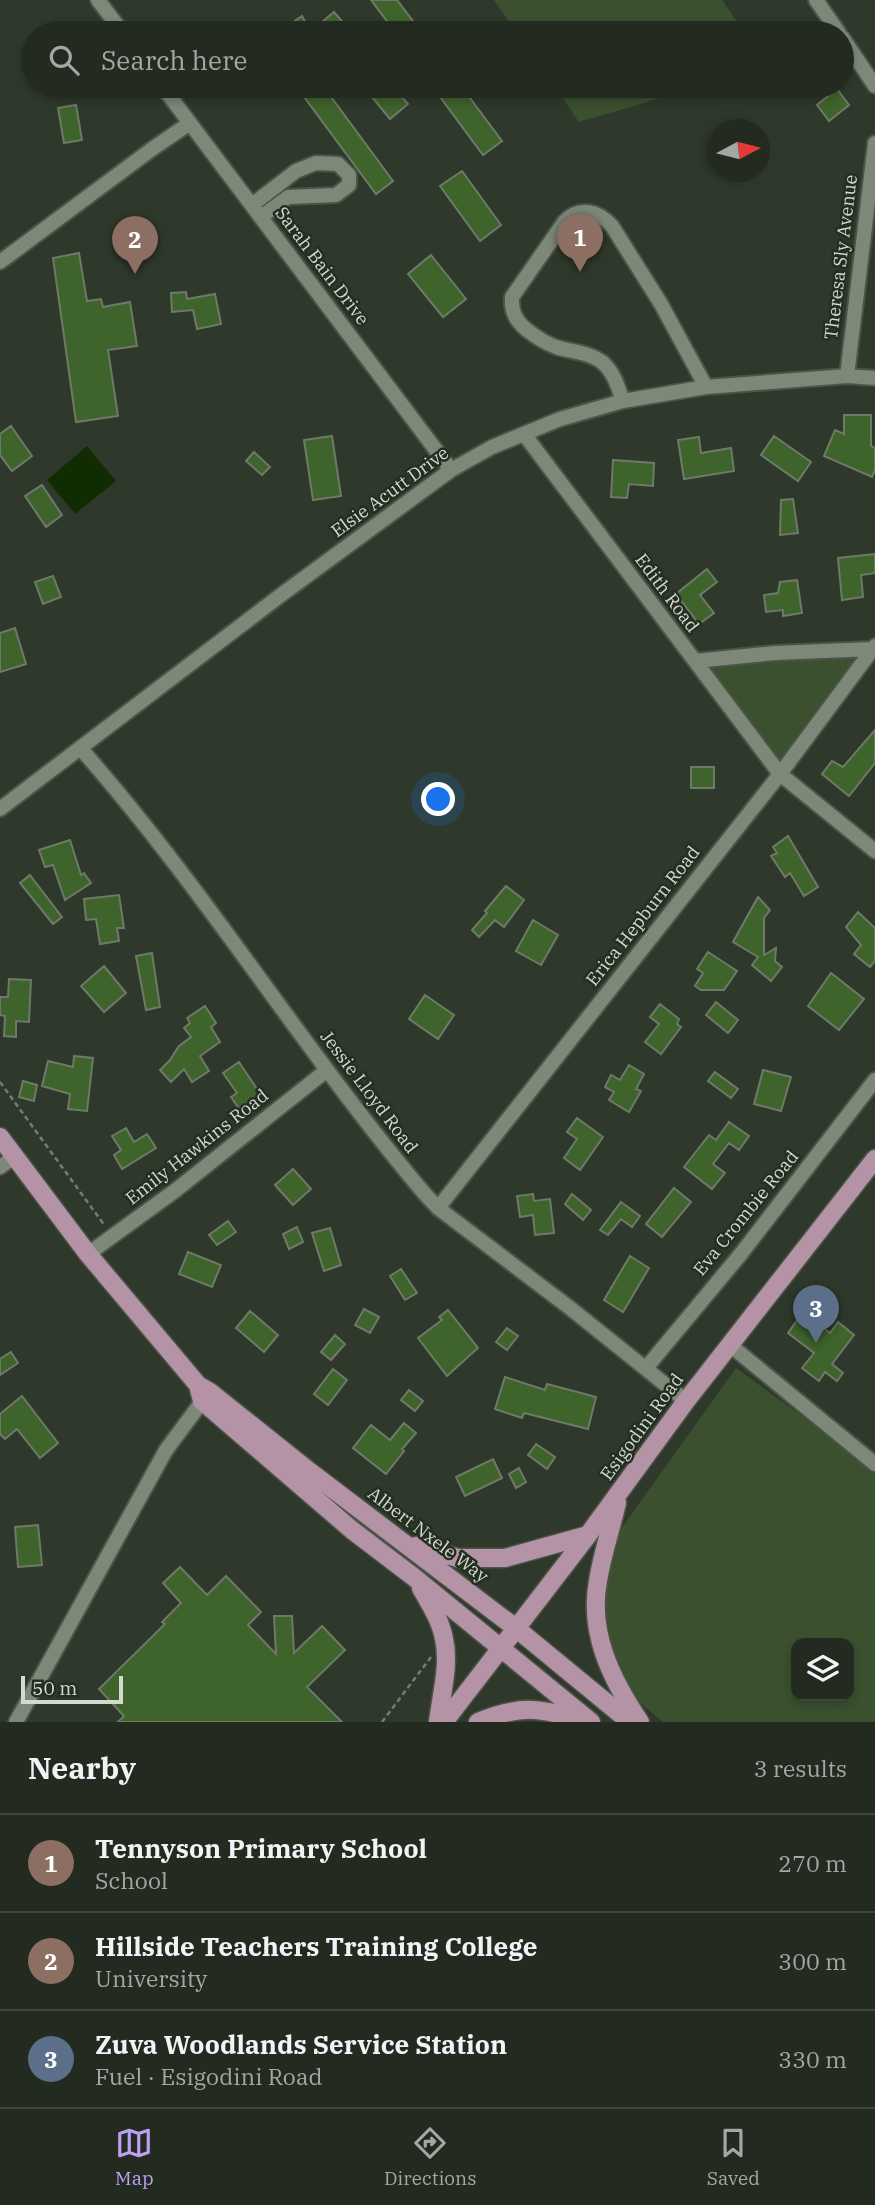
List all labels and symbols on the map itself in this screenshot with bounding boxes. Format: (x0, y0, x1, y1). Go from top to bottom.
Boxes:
north arrow (707, 119, 770, 182)
street label: Theresa Sly Avenue (819, 173, 862, 341)
street label: Sarah Bain Drive (270, 202, 374, 329)
pin: 1 (557, 214, 603, 272)
pin: 2 (112, 216, 158, 274)
street label: Elsie Acutt Drive (326, 441, 453, 542)
street label: Edith Road (630, 549, 704, 637)
your location (421, 782, 455, 816)
street label: Erica Hepburn Road (581, 841, 705, 990)
street label: Jessie Lloyd Road (316, 1026, 423, 1158)
street label: Emily Hawkins Road (121, 1084, 273, 1210)
street label: Eva Crombie Road (688, 1145, 803, 1280)
pin: 3 (793, 1285, 839, 1343)
street label: Esigodini Road (595, 1369, 688, 1485)
street label: Albert Nxele Way (363, 1482, 493, 1588)
scale bar (21, 1673, 122, 1705)

